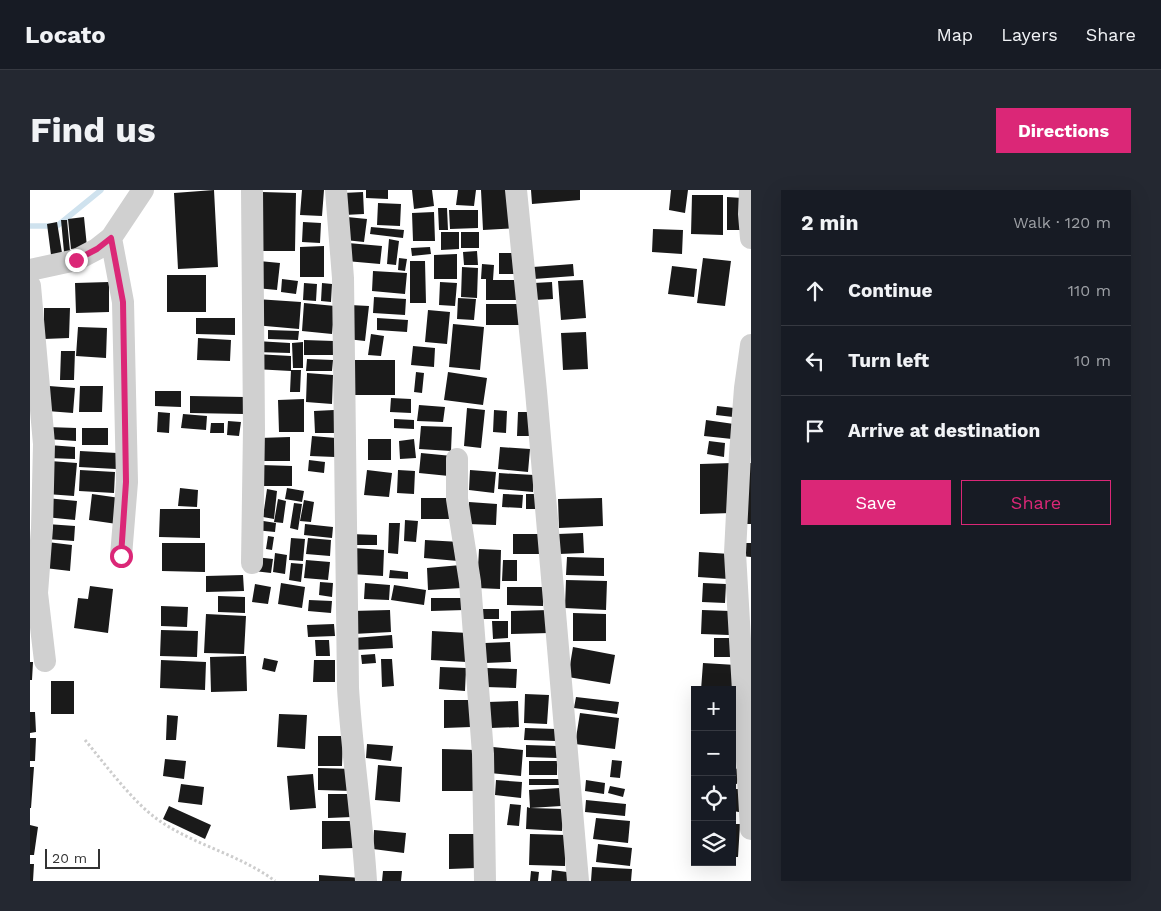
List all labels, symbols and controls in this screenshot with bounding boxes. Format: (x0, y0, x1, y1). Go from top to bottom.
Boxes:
text: Locato (25, 21, 106, 49)
text: Map (936, 24, 973, 45)
text: Layers (1001, 24, 1058, 45)
text: Share (1086, 24, 1136, 45)
button: Directions (996, 108, 1131, 153)
text: Find us (30, 109, 156, 151)
text: 2 min (801, 210, 858, 235)
text: Walk · 120 m (1013, 213, 1111, 232)
route end (65, 249, 88, 272)
icon: ahead (801, 277, 829, 305)
text: Continue (848, 279, 932, 302)
text: 110 m (1068, 281, 1111, 300)
icon: left (801, 347, 829, 375)
text: Turn left (848, 349, 929, 372)
text: 10 m (1074, 351, 1111, 370)
icon: arrive (801, 417, 829, 445)
text: Arrive at destination (848, 419, 1040, 442)
button: Save (801, 480, 951, 525)
button: Share (961, 480, 1111, 525)
route start (110, 545, 133, 568)
map controls (691, 686, 736, 866)
button: + (691, 686, 736, 731)
button: − (691, 731, 736, 776)
button: locate (691, 776, 736, 821)
button: layers (691, 821, 736, 866)
scale bar (45, 846, 100, 869)
text: 20 m (52, 850, 87, 866)

